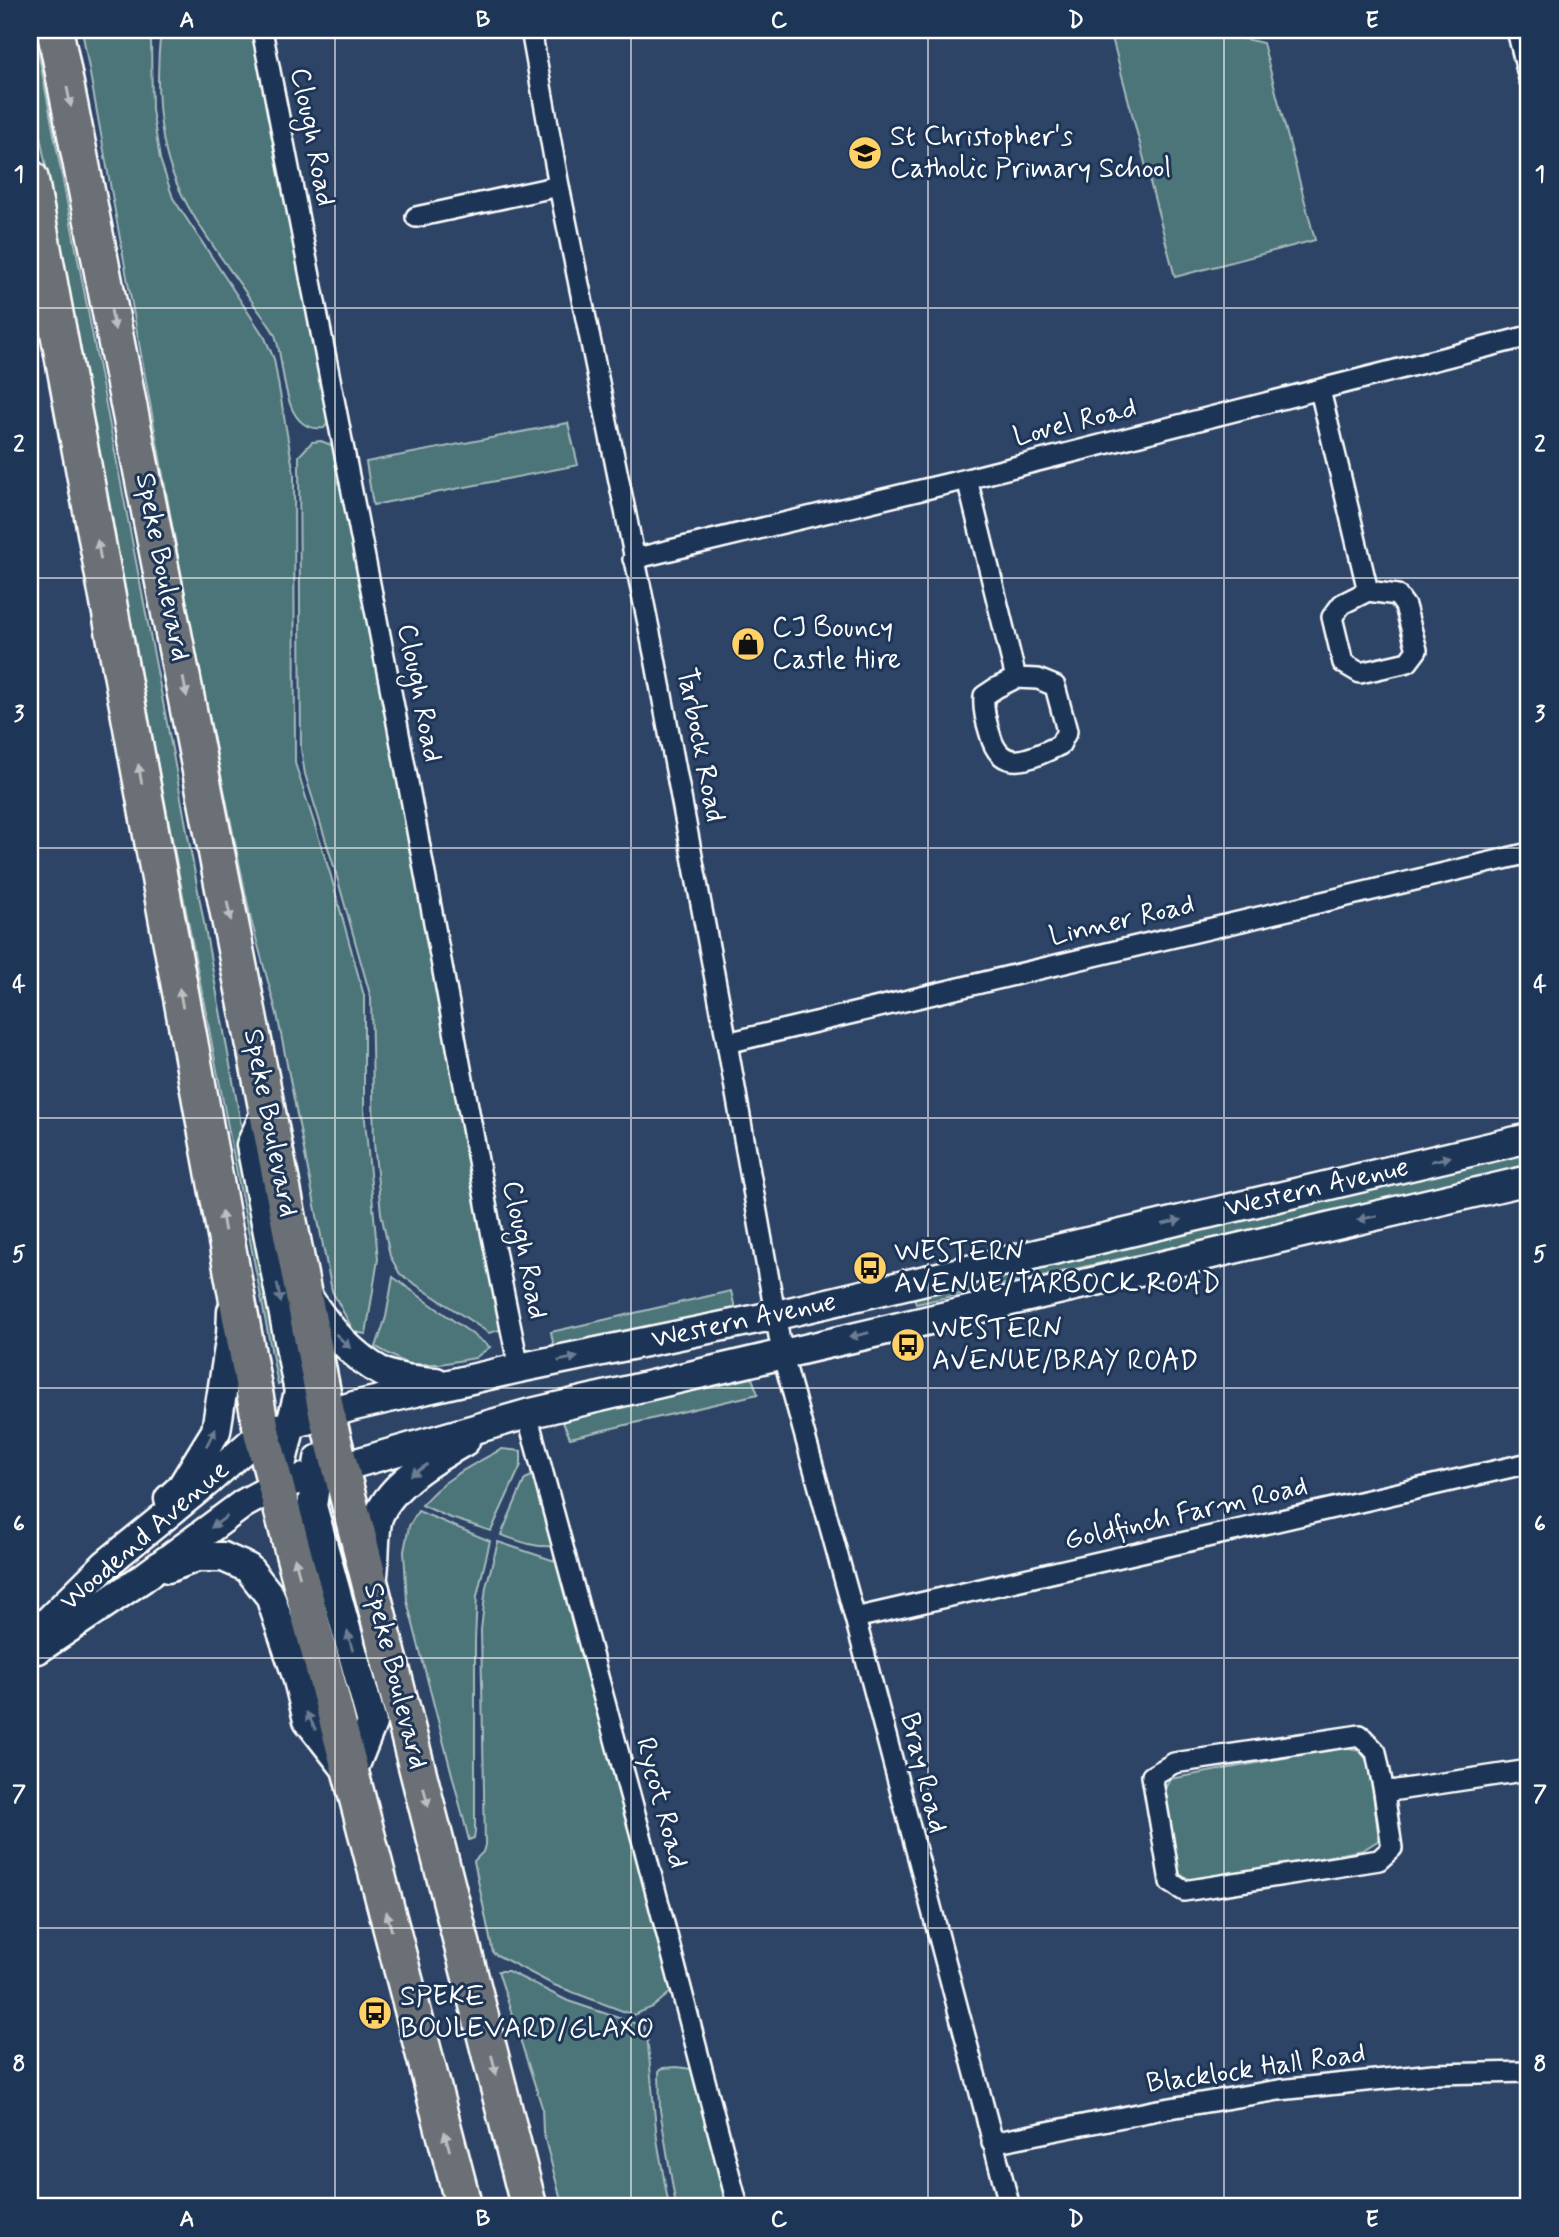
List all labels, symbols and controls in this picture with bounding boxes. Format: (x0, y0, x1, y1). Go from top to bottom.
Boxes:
text: A (179, 6, 195, 36)
text: B (476, 6, 491, 36)
text: C (771, 6, 788, 36)
text: D (1068, 6, 1084, 36)
text: E (1365, 6, 1379, 36)
street label: Clough Road (278, 65, 344, 210)
one-way arrow (63, 86, 74, 108)
place label: St Christopher's Catholic Primary School (890, 119, 1171, 188)
school or university icon: St Christopher's Catholic Primary School (846, 134, 884, 172)
text: 1 (14, 160, 24, 190)
text: 1 (1535, 160, 1545, 190)
one-way arrow (108, 309, 119, 331)
street label: Lovel Road (1009, 390, 1141, 456)
text: 2 (13, 430, 25, 460)
text: 2 (1534, 430, 1546, 460)
street label: Speke Boulevard (126, 470, 198, 664)
one-way arrow (93, 539, 104, 561)
place label: CJ Bouncy Castle Hire (772, 610, 901, 679)
street label: Clough Road (385, 621, 451, 766)
shop icon: CJ Bouncy Castle Hire (729, 625, 767, 663)
street label: Tarbock Road (667, 665, 733, 825)
one-way arrow (180, 676, 191, 698)
text: 3 (14, 700, 25, 730)
text: 3 (1535, 700, 1546, 730)
one-way arrow (134, 763, 145, 785)
street label: Linner Road (1046, 886, 1198, 956)
one-way arrow (223, 900, 234, 922)
text: 4 (12, 970, 26, 1000)
text: 4 (1533, 970, 1547, 1000)
one-way arrow (176, 987, 187, 1009)
street label: Speke Boulevard (234, 1026, 306, 1220)
street label: Western Avenue (1222, 1149, 1412, 1227)
one-way arrow (1430, 1153, 1452, 1164)
street label: Clough Road (490, 1178, 556, 1323)
one-way arrow (217, 1210, 228, 1232)
one-way arrow (1356, 1213, 1378, 1224)
one-way arrow (1161, 1216, 1183, 1227)
place label: WESTERN AVENUE/TARBOCK ROAD (894, 1234, 1221, 1303)
text: 5 (12, 1240, 26, 1270)
text: 5 (1533, 1240, 1547, 1270)
bus stop icon: WESTERN AVENUE/TARBOCK ROAD (851, 1249, 889, 1287)
one-way arrow (274, 1282, 285, 1304)
street label: Western Avenue (648, 1283, 840, 1359)
place label: WESTERN AVENUE/BRAY ROAD (932, 1311, 1198, 1380)
bus stop icon: WESTERN AVENUE/BRAY ROAD (889, 1326, 927, 1364)
one-way arrow (848, 1330, 870, 1341)
one-way arrow (334, 1333, 351, 1349)
one-way arrow (557, 1353, 579, 1364)
one-way arrow (205, 1426, 217, 1446)
street label: Woodend Avenue (52, 1452, 238, 1620)
one-way arrow (410, 1463, 428, 1477)
street label: Goldfinch Farm Road (1061, 1468, 1311, 1560)
text: 6 (13, 1510, 25, 1540)
text: 6 (1534, 1510, 1546, 1540)
one-way arrow (209, 1515, 228, 1529)
one-way arrow (291, 1556, 302, 1578)
street label: Speke Boulevard (354, 1579, 436, 1773)
one-way arrow (344, 1630, 355, 1652)
street label: Bray Road (890, 1709, 956, 1837)
one-way arrow (305, 1710, 317, 1730)
street label: Rycot Road (626, 1733, 696, 1873)
text: 7 (12, 1780, 26, 1810)
text: 7 (1533, 1780, 1547, 1810)
one-way arrow (421, 1786, 432, 1808)
one-way arrow (383, 1910, 394, 1932)
place label: SPEKE BOULEVARD/GLAXO (400, 1979, 654, 2048)
bus stop icon: SPEKE BOULEVARD/GLAXO (356, 1994, 394, 2032)
street label: Blacklock Hall Road (1144, 2035, 1368, 2103)
text: 8 (13, 2050, 25, 2080)
text: 8 (1534, 2050, 1546, 2080)
one-way arrow (489, 2054, 500, 2076)
one-way arrow (441, 2130, 452, 2152)
text: A (179, 2205, 195, 2235)
text: B (476, 2205, 491, 2235)
text: C (771, 2205, 788, 2235)
text: D (1068, 2205, 1084, 2235)
text: E (1365, 2205, 1379, 2235)

